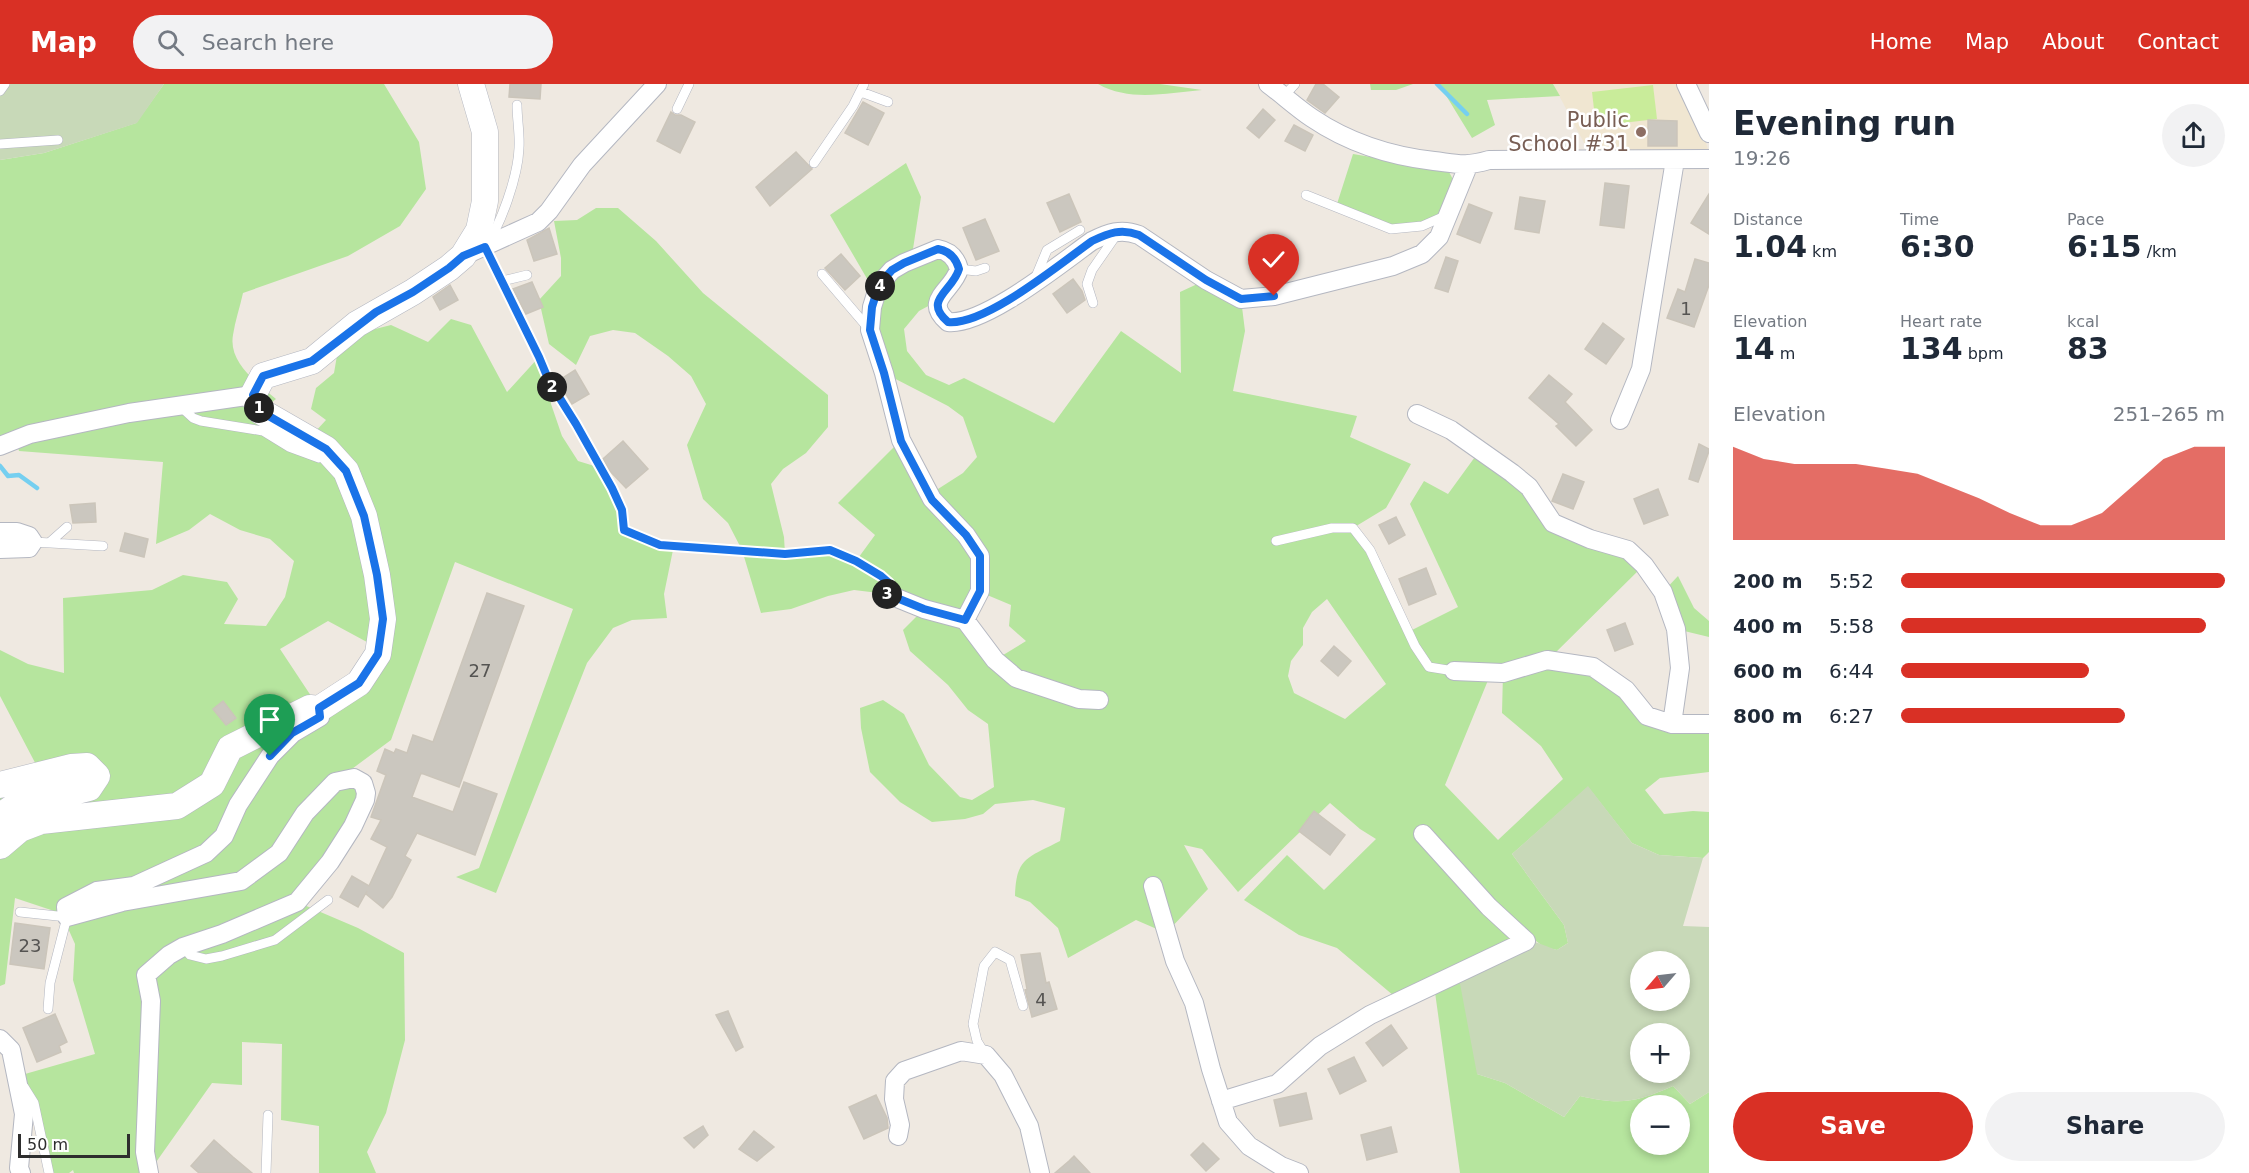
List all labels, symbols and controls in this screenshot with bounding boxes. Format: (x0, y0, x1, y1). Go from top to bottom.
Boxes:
search box (133, 15, 553, 69)
text: Map (30, 26, 97, 59)
icon: search (154, 26, 187, 59)
text: Search here (202, 30, 334, 55)
text: Home (1870, 30, 1932, 54)
text: Map (1965, 30, 2009, 54)
text: About (2042, 30, 2104, 54)
text: Contact (2137, 30, 2219, 54)
text: Evening run (1733, 104, 1956, 143)
button: share (2162, 104, 2225, 167)
place label: Public School #31 (1508, 108, 1629, 156)
marker: Public School #31 (1634, 125, 1648, 139)
text: 19:26 (1733, 146, 1791, 170)
text: Distance (1733, 210, 1803, 229)
text: Time (1900, 210, 1939, 229)
text: Pace (2067, 210, 2104, 229)
text: 1.04 (1733, 229, 1807, 264)
text: 6:30 (1900, 229, 1975, 264)
text: 6:15 (2067, 229, 2142, 264)
pin (1248, 234, 1299, 296)
text: km (1807, 242, 1837, 261)
text: /km (2142, 242, 2177, 261)
icon: check (1257, 243, 1290, 276)
pin: 4 (865, 271, 895, 301)
text: 4 (874, 276, 886, 295)
house number: 1 (1680, 298, 1692, 319)
text: Elevation (1733, 312, 1807, 331)
text: Heart rate (1900, 312, 1982, 331)
text: kcal (2067, 312, 2099, 331)
text: 14 (1733, 331, 1775, 366)
text: 134 (1900, 331, 1963, 366)
text: 83 (2067, 331, 2109, 366)
text: m (1775, 344, 1795, 363)
text: bpm (1963, 344, 2004, 363)
pin: 2 (537, 372, 567, 402)
text: 2 (546, 377, 558, 396)
pin: 1 (244, 393, 274, 423)
text: 1 (253, 398, 265, 417)
text: Elevation (1733, 402, 1826, 426)
text: 251–265 m (2113, 402, 2225, 426)
text: 200 m (1733, 569, 1803, 593)
text: 5:52 (1829, 569, 1874, 593)
pin: 3 (872, 579, 902, 609)
text: 3 (881, 584, 893, 603)
text: 400 m (1733, 614, 1803, 638)
text: 5:58 (1829, 614, 1874, 638)
text: 600 m (1733, 659, 1803, 683)
text: 6:44 (1829, 659, 1874, 683)
house number: 27 (469, 660, 491, 681)
pin (244, 694, 295, 756)
icon: arrive (253, 703, 286, 736)
text: 800 m (1733, 704, 1803, 728)
text: 6:27 (1829, 704, 1874, 728)
house number: 23 (19, 935, 41, 956)
north arrow (1630, 951, 1690, 1011)
map controls (1630, 951, 1690, 1155)
house number: 4 (1035, 989, 1047, 1010)
button: + (1630, 1023, 1690, 1083)
button: Save (1733, 1092, 1973, 1161)
button: Share (1985, 1092, 2225, 1161)
button: − (1630, 1095, 1690, 1155)
scale bar (18, 1131, 130, 1158)
text: 50 m (27, 1135, 68, 1154)

